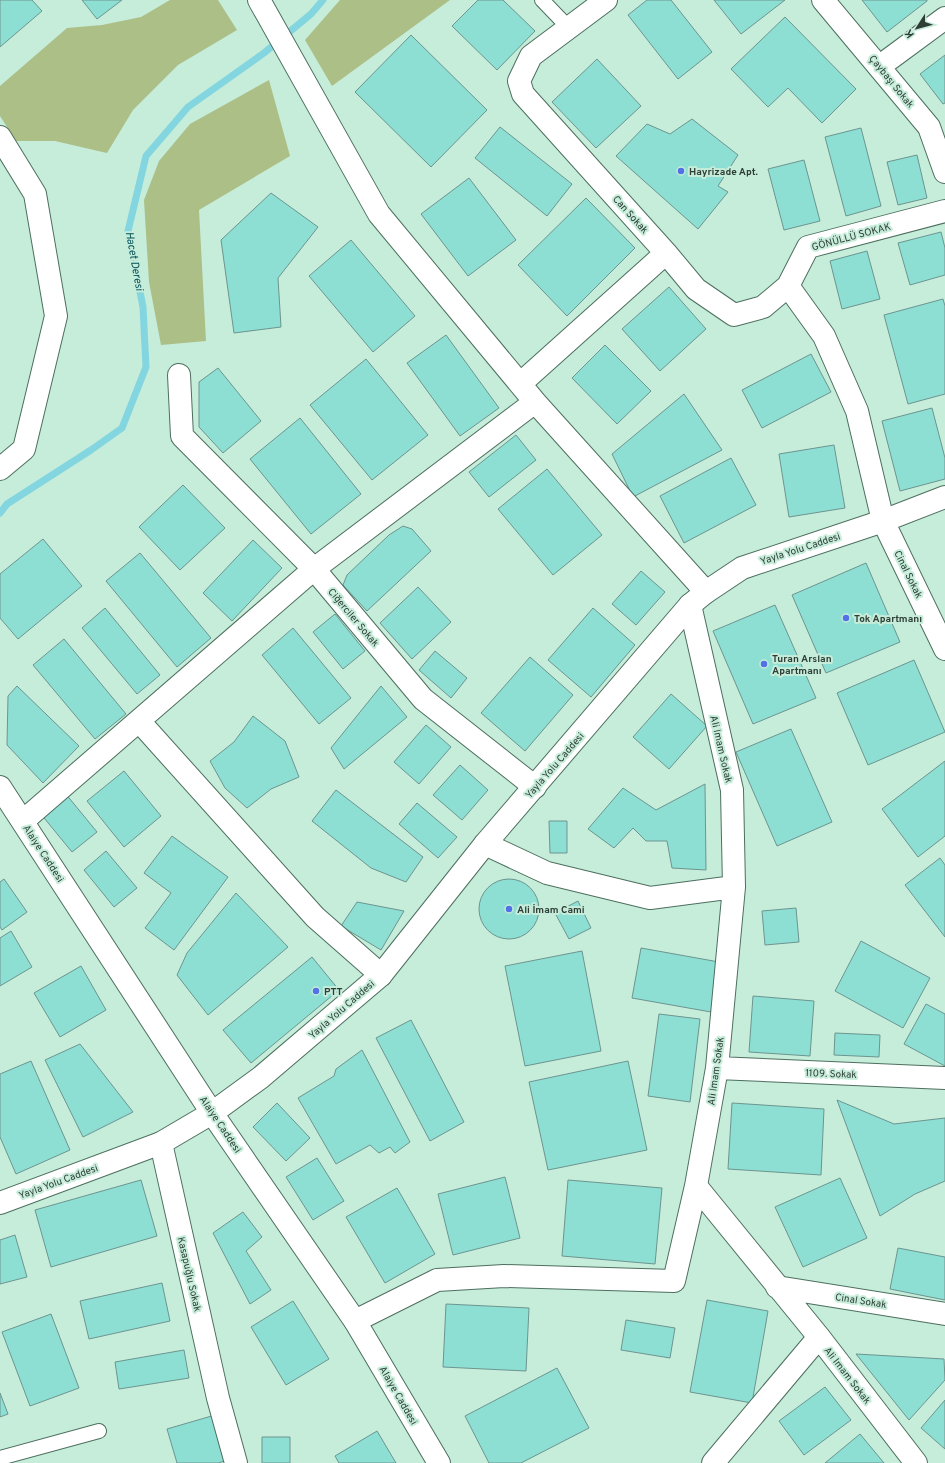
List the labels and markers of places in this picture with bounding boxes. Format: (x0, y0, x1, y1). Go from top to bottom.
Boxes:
marker: Hayrizade Apt. (676, 166, 686, 176)
place label: Hayrizade Apt. (689, 166, 758, 179)
marker: Tok Apartmanı (841, 613, 851, 623)
place label: Tok Apartmanı (854, 613, 922, 626)
place label: Turan Arslan Apartmanı (772, 653, 832, 678)
marker: Turan Arslan Apartmanı (759, 659, 769, 669)
place label: Ali İmam Cami (517, 903, 585, 917)
marker: Ali İmam Cami (504, 904, 514, 914)
marker: PTT (311, 986, 321, 996)
place label: PTT (324, 986, 343, 999)

